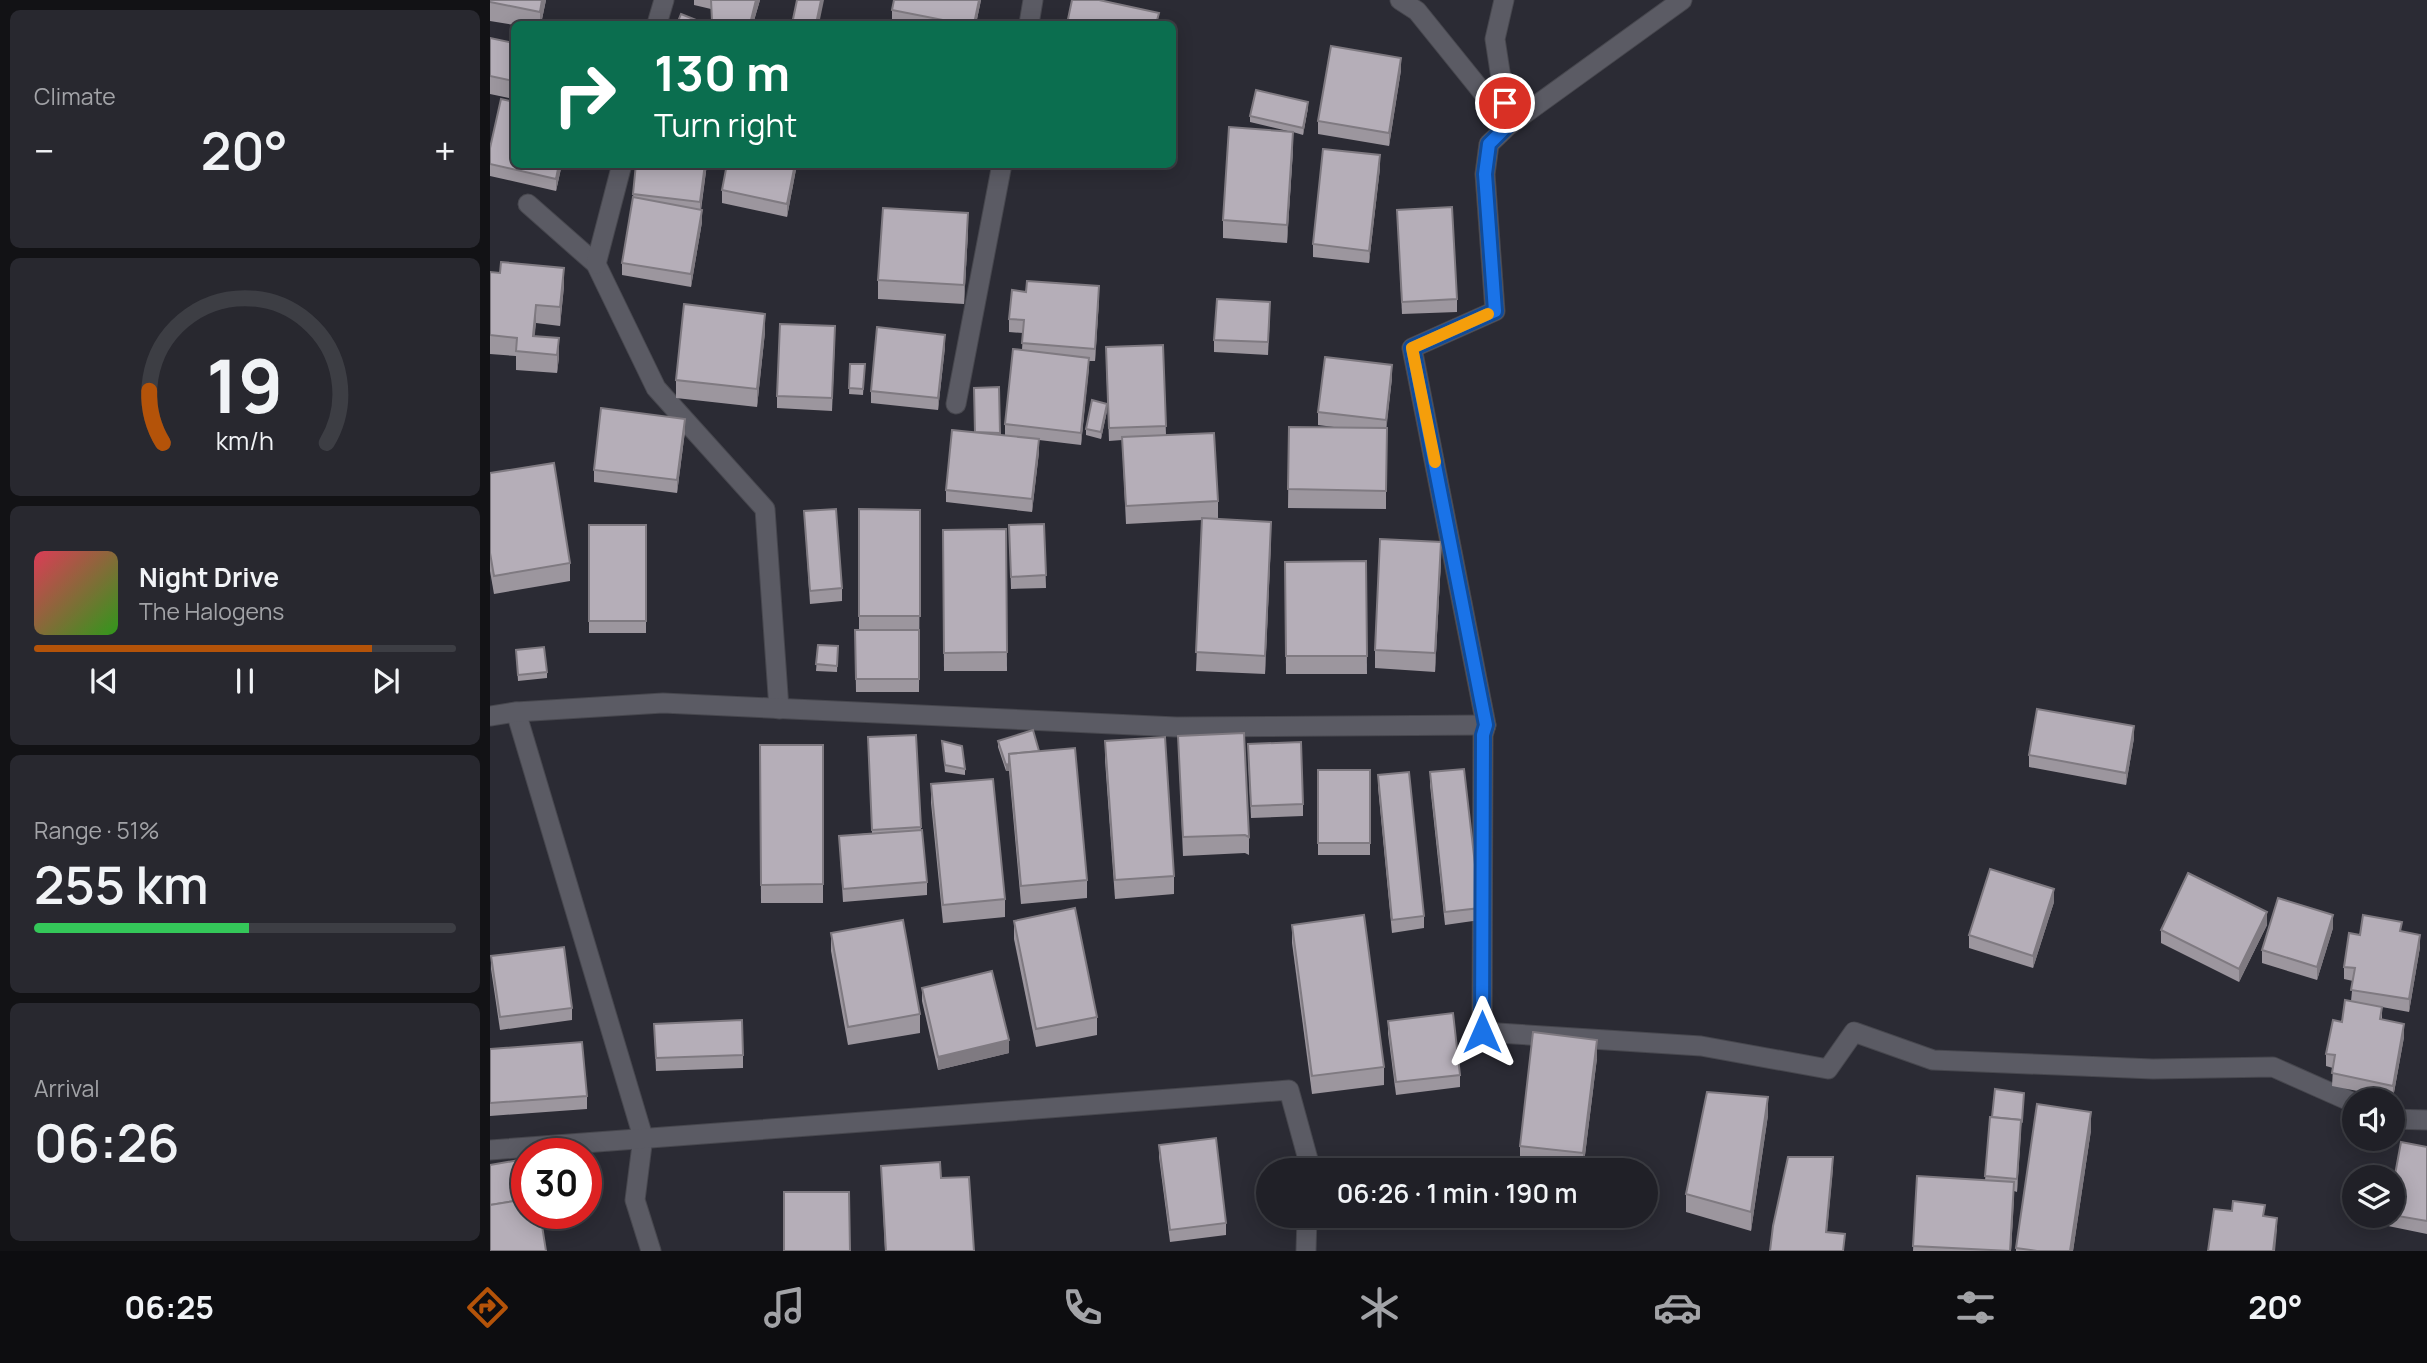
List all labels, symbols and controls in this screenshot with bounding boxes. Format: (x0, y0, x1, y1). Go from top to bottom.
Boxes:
text: 130 m (654, 39, 790, 106)
icon: right (539, 49, 630, 140)
pin (1475, 73, 1535, 133)
text: Climate (34, 80, 116, 112)
icon: arrive (1486, 84, 1524, 122)
text: Turn right (654, 103, 797, 147)
text: 20° (201, 115, 288, 186)
text: − (34, 124, 55, 176)
text: + (434, 124, 456, 176)
text: 19 (206, 336, 284, 436)
text: km/h (216, 423, 274, 458)
text: Night Drive (139, 559, 279, 595)
text: The Halogens (139, 595, 284, 627)
icon: previous (85, 662, 123, 700)
icon: pause (226, 662, 264, 700)
icon: next (367, 662, 405, 700)
text: Range · 51% (34, 814, 159, 846)
text: 255 km (34, 849, 209, 920)
position arrow (1445, 995, 1519, 1069)
text: Arrival (34, 1072, 100, 1104)
map controls (2342, 1088, 2405, 1228)
button: sound (2342, 1088, 2405, 1151)
text: 06:26 (34, 1107, 180, 1178)
speed limit sign: 30 (511, 1138, 602, 1229)
button: layers (2342, 1165, 2405, 1228)
text: 06:26 · 1 min · 190 m (1337, 1175, 1577, 1211)
icon: directions (463, 1283, 512, 1332)
icon: music (760, 1283, 809, 1332)
icon: phone (1058, 1283, 1107, 1332)
icon: climate (1355, 1283, 1404, 1332)
icon: car (1653, 1283, 1702, 1332)
icon: filters (1951, 1283, 2000, 1332)
text: 06:25 (124, 1285, 214, 1329)
text: 20° (2248, 1285, 2303, 1329)

